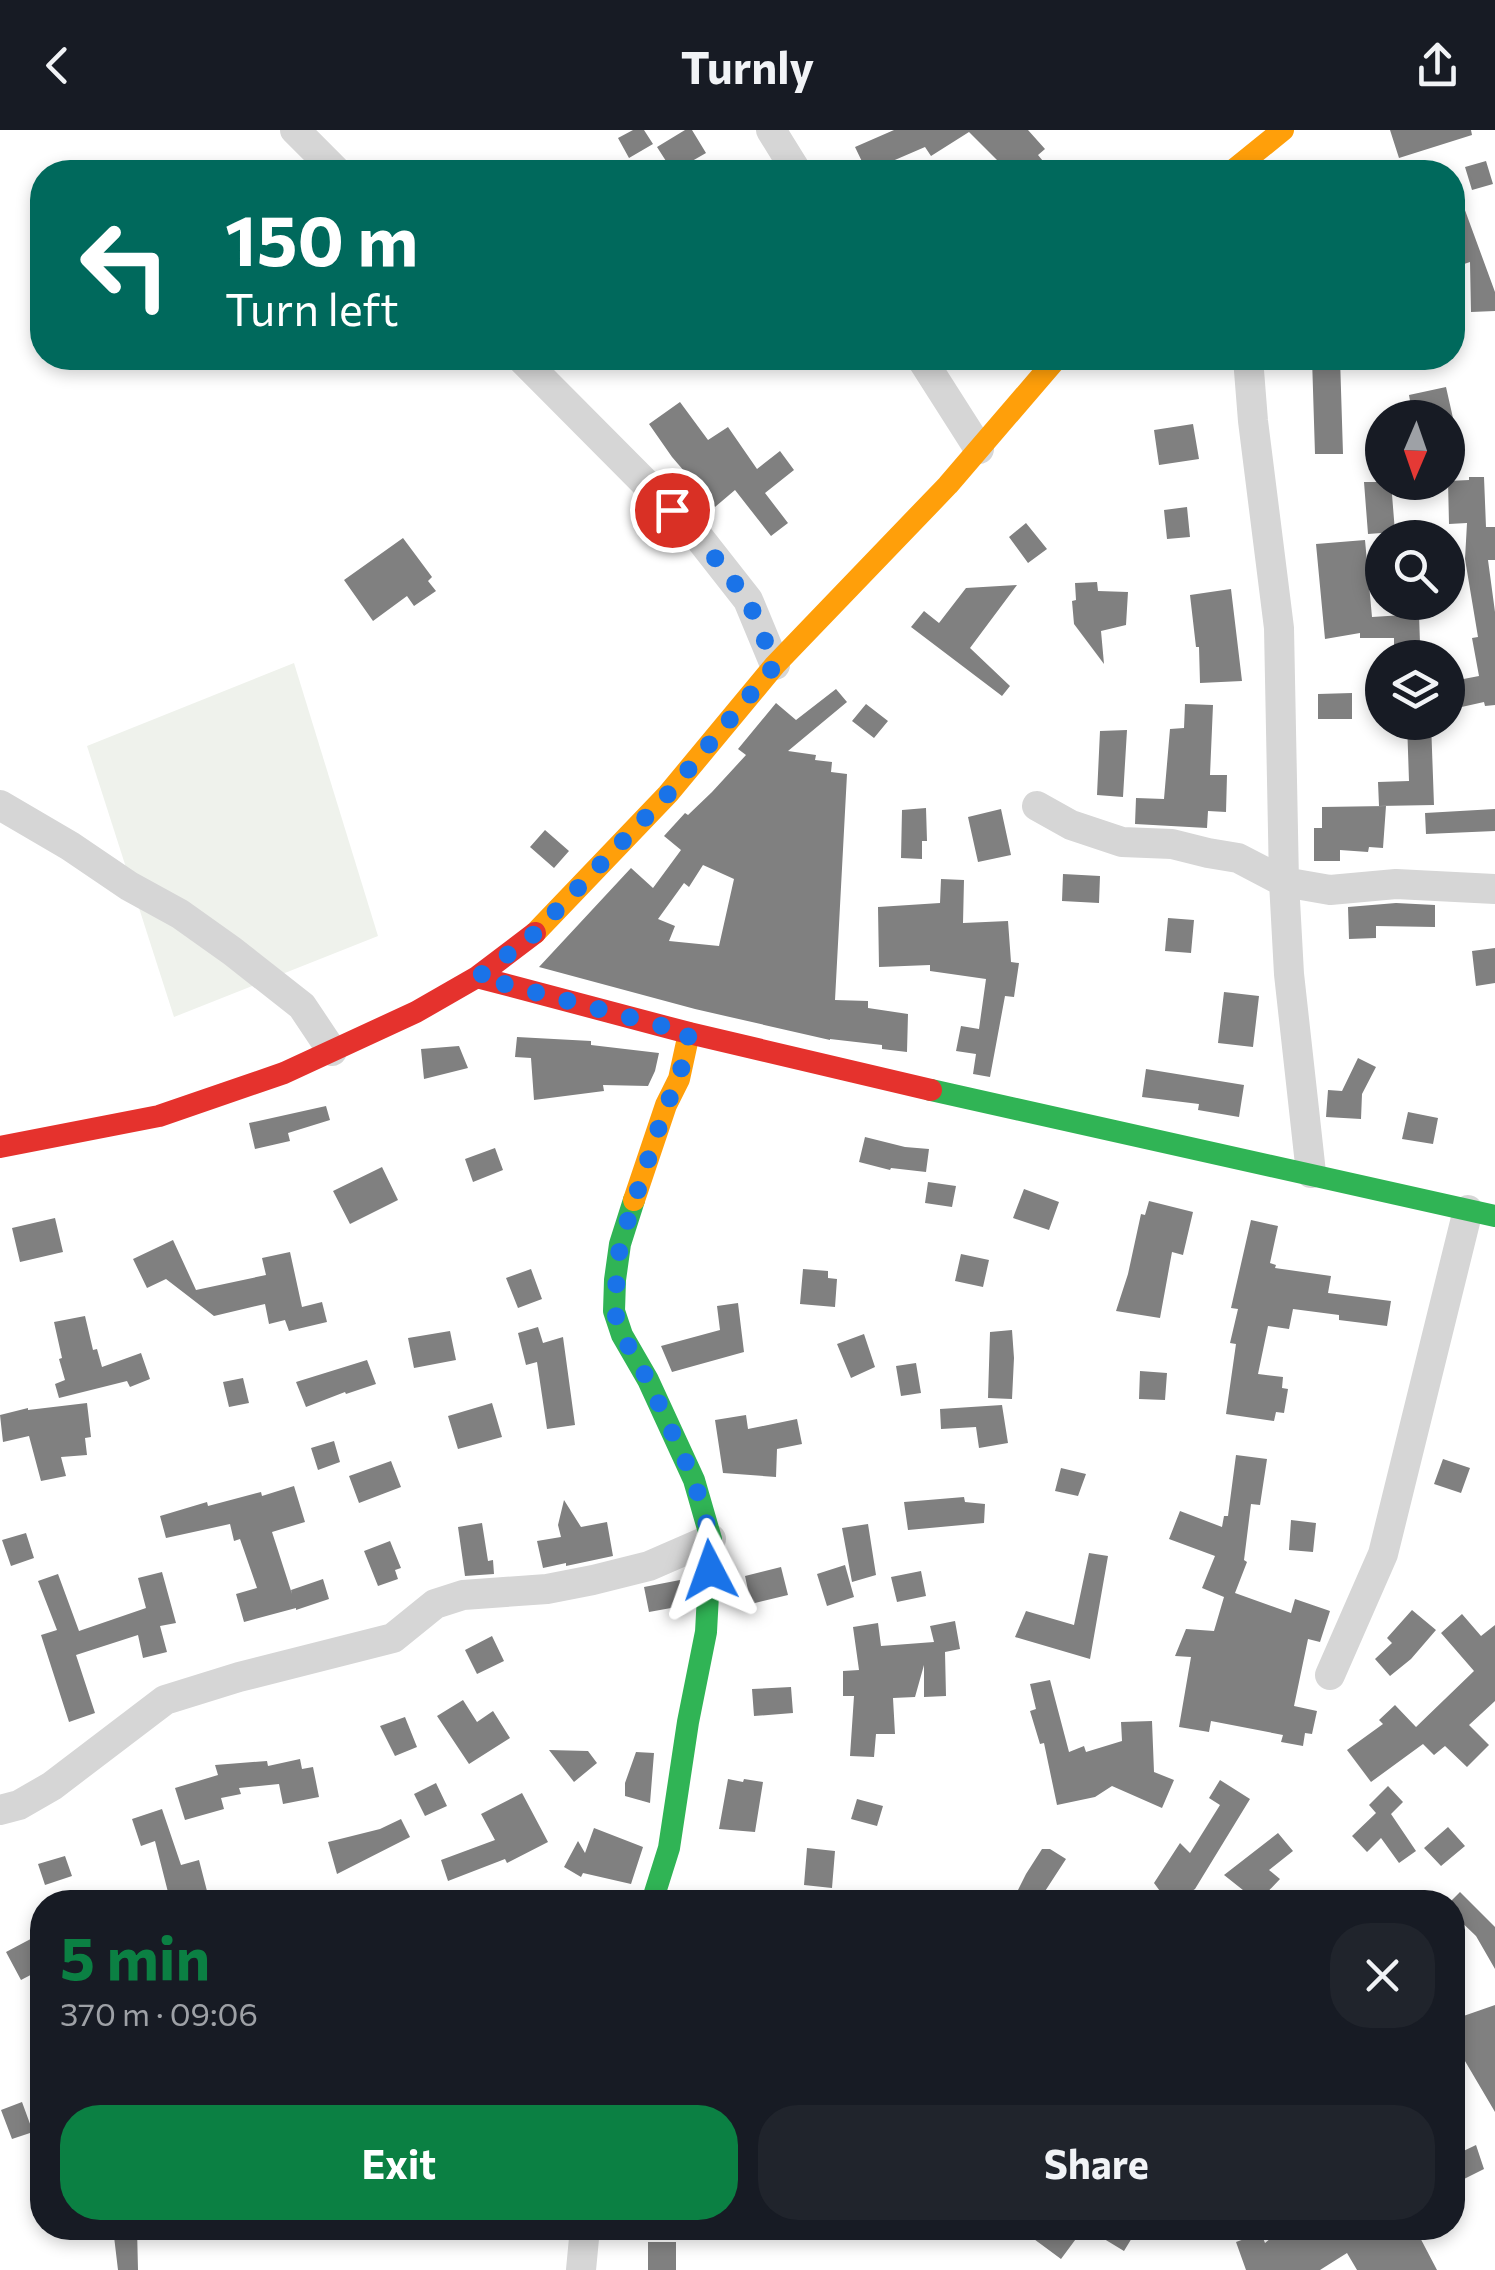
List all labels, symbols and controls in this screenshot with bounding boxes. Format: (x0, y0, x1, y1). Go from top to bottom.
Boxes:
icon: back (30, 38, 85, 93)
text: Turnly (681, 38, 814, 93)
icon: share (1410, 38, 1465, 93)
text: 150 m (225, 195, 418, 280)
icon: left (60, 200, 190, 330)
text: Turn left (225, 280, 399, 335)
north arrow (1365, 400, 1465, 500)
map controls (1365, 400, 1465, 740)
pin (630, 468, 715, 553)
icon: arrive (645, 483, 700, 538)
button: search (1365, 520, 1465, 620)
button: layers (1365, 640, 1465, 740)
position arrow (658, 1518, 762, 1622)
text: 5 min (60, 1919, 210, 1992)
button: close (1330, 1923, 1435, 2028)
text: 370 m · 09:06 (60, 1993, 258, 2033)
button: Exit (60, 2105, 738, 2220)
button: Share (758, 2105, 1435, 2220)

